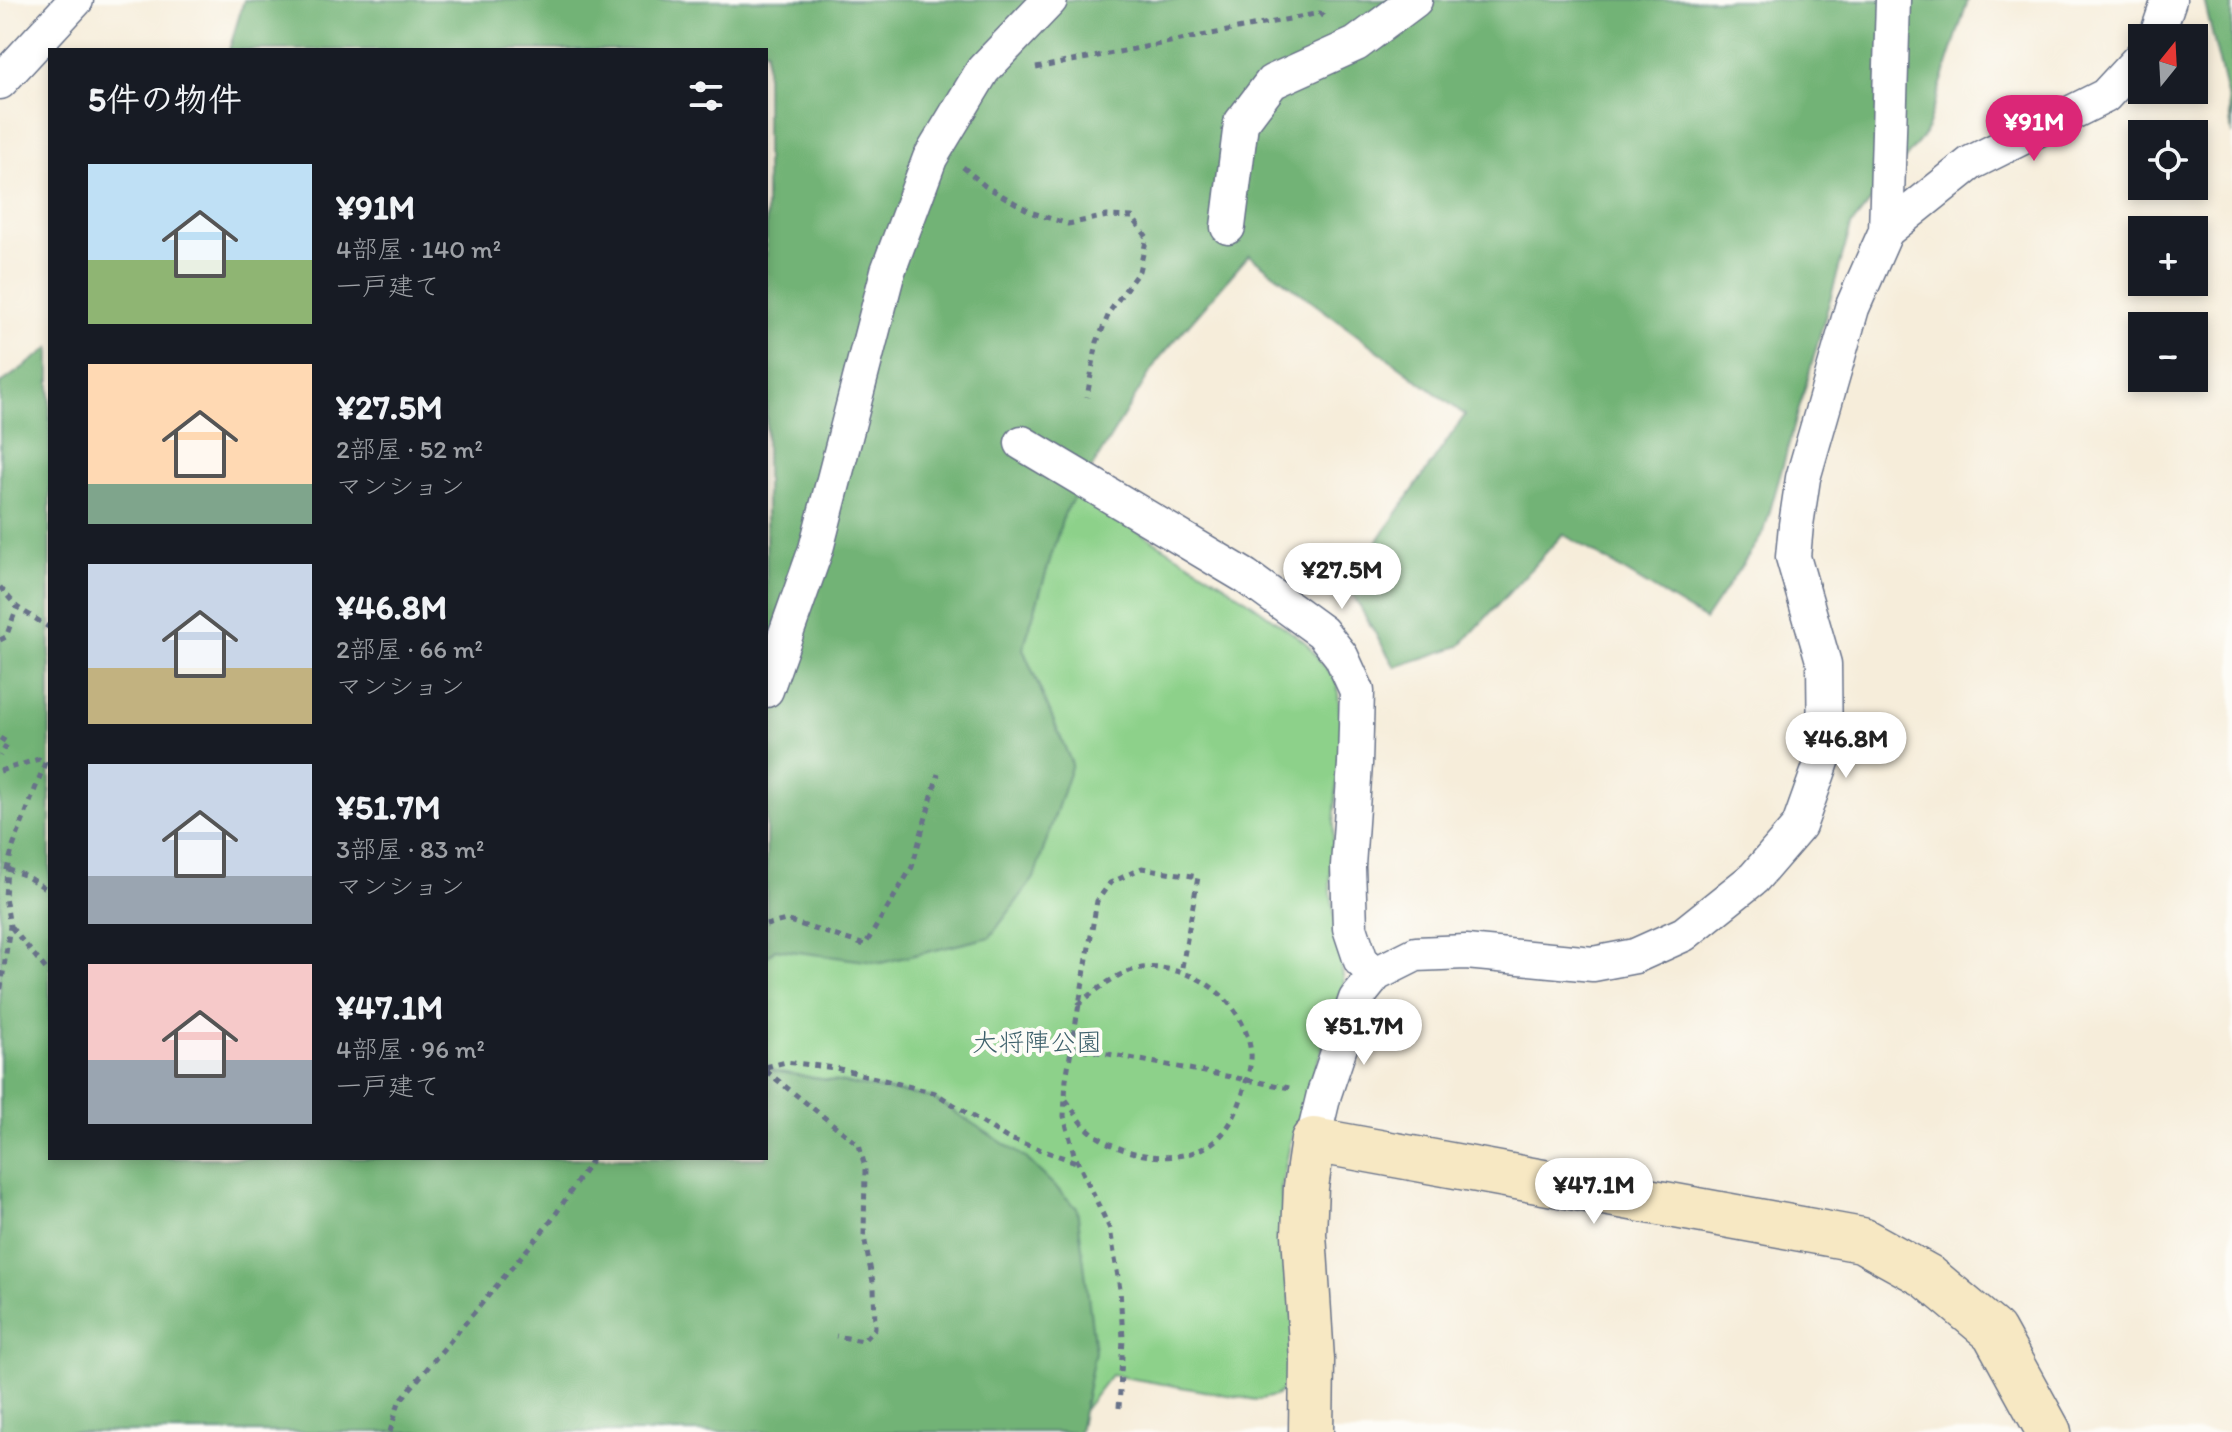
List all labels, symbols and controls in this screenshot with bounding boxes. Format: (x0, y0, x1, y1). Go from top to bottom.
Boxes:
north arrow (2128, 24, 2208, 104)
map controls (2128, 24, 2208, 392)
icon: filters (684, 74, 728, 118)
text: 5件の物件 (88, 79, 242, 120)
pin: ¥91M (1987, 95, 2081, 163)
text: ¥91M (2004, 105, 2064, 137)
button: locate (2128, 120, 2208, 200)
text: ¥91M (336, 187, 415, 228)
icon: home (152, 196, 248, 292)
button: + (2128, 216, 2208, 296)
text: 4部屋 · 140 m² (336, 233, 501, 265)
text: 一戸建て (336, 270, 440, 302)
button: − (2128, 312, 2208, 392)
text: ¥27.5M (336, 387, 443, 428)
icon: home (152, 396, 248, 492)
text: 2部屋 · 52 m² (336, 433, 483, 465)
text: マンション (336, 470, 465, 502)
pin: ¥27.5M (1277, 543, 1407, 611)
text: ¥27.5M (1301, 553, 1383, 585)
text: ¥46.8M (336, 587, 447, 628)
icon: home (152, 596, 248, 692)
text: 2部屋 · 66 m² (336, 633, 483, 665)
text: マンション (336, 670, 465, 702)
pin: ¥46.8M (1781, 712, 1911, 780)
text: ¥46.8M (1803, 722, 1889, 754)
text: ¥51.7M (336, 787, 441, 828)
icon: home (152, 796, 248, 892)
text: 3部屋 · 83 m² (336, 833, 484, 865)
text: マンション (336, 870, 465, 902)
text: ¥47.1M (336, 987, 443, 1028)
icon: home (152, 996, 248, 1092)
pin: ¥51.7M (1299, 999, 1429, 1067)
text: ¥51.7M (1324, 1009, 1404, 1041)
park label: 大将陣公園 (972, 1026, 1102, 1058)
text: 4部屋 · 96 m² (336, 1033, 485, 1065)
text: 一戸建て (336, 1070, 440, 1102)
pin: ¥47.1M (1529, 1158, 1659, 1226)
text: ¥47.1M (1553, 1168, 1635, 1200)

